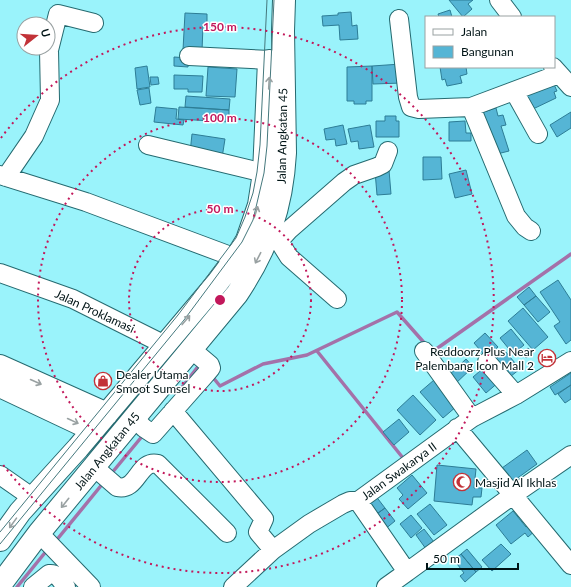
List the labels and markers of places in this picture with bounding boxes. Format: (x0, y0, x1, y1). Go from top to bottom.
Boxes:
centre of rings (213, 293, 227, 307)
place label: Reddoorz Plus Near Palembang Icon Mall 2 (415, 344, 535, 373)
hotel icon: Reddoorz Plus Near Palembang Icon Mall 2 (537, 348, 557, 368)
place label: Dealer Utama Smoot Sumsel (116, 367, 190, 396)
shop icon: Dealer Utama Smoot Sumsel (93, 371, 113, 391)
mosque icon: Masjid Al Ikhlas (452, 472, 472, 492)
place label: Masjid Al Ikhlas (475, 475, 556, 490)

